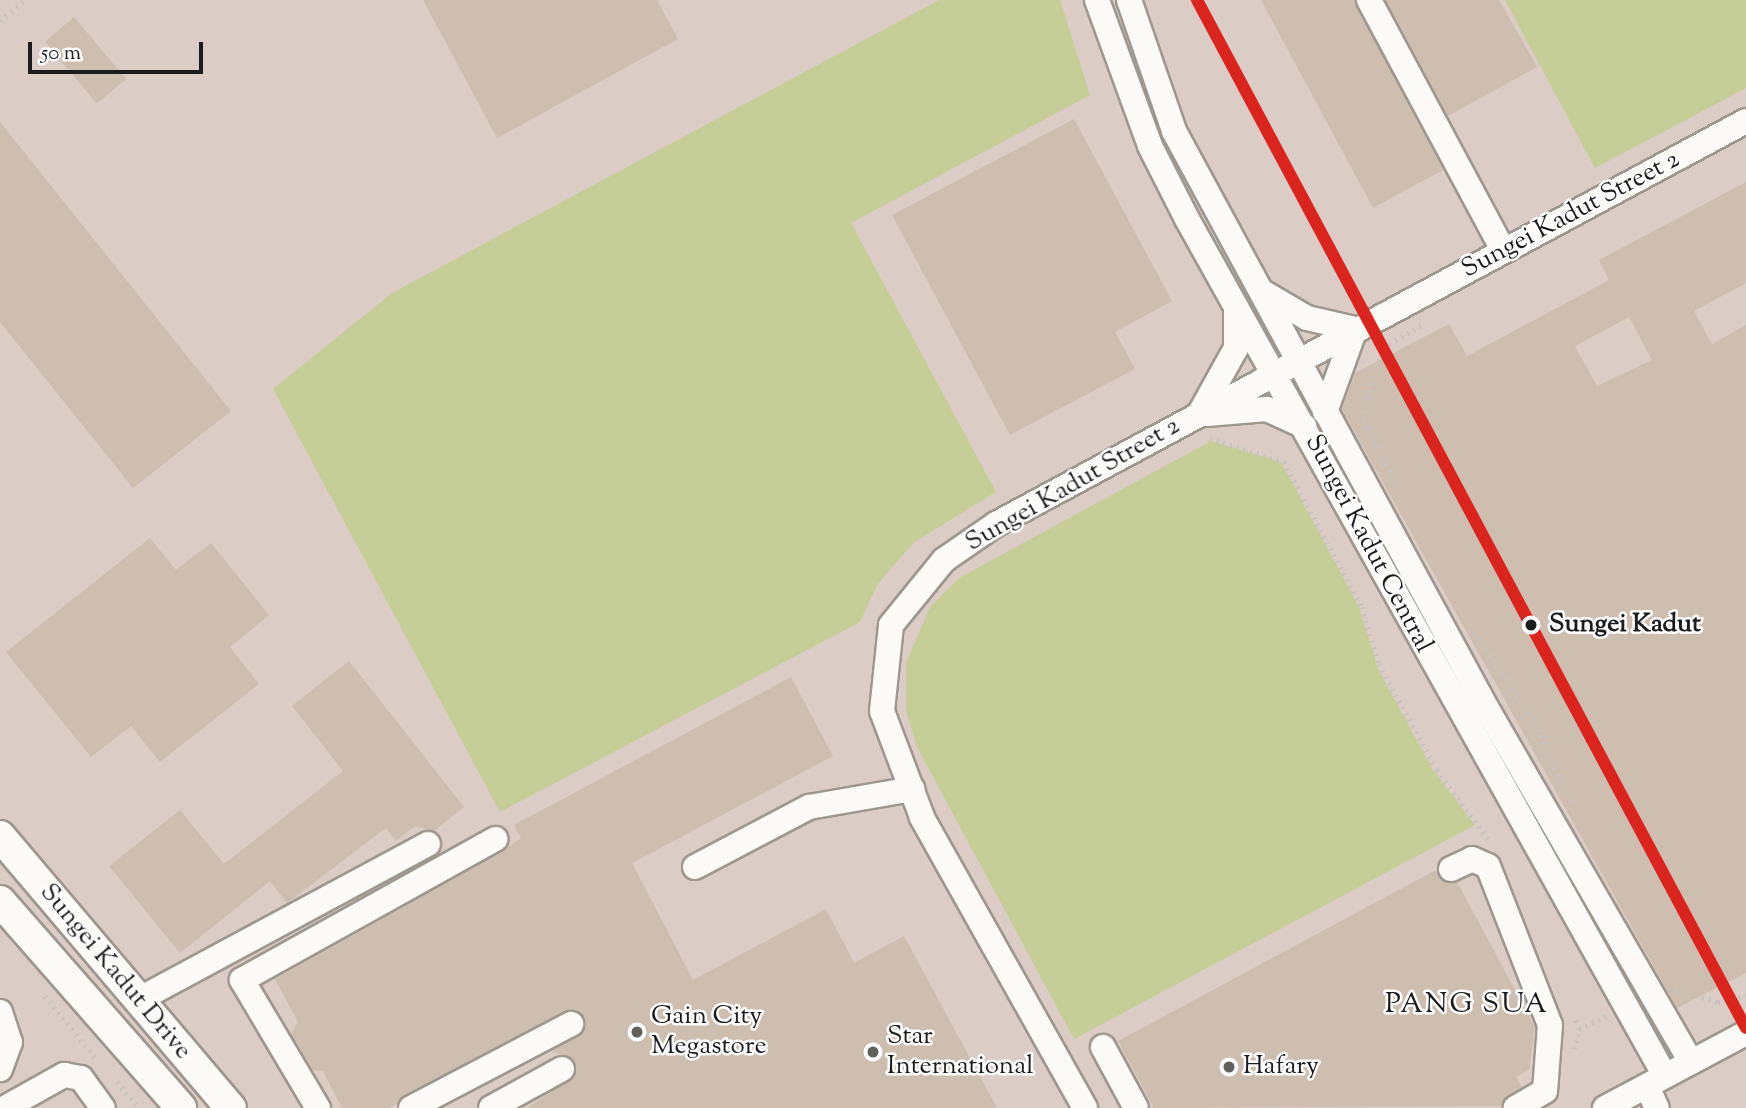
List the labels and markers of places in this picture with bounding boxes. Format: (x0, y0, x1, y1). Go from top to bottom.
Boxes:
place label: Sungei Kadut (1549, 609, 1701, 641)
marker: Sungei Kadut (1519, 613, 1543, 637)
place label: Gain City Megastore (651, 1001, 766, 1062)
place label: Star International (887, 1021, 1033, 1082)
marker: Gain City Megastore (629, 1024, 645, 1040)
marker: Star International (865, 1044, 881, 1060)
place label: Hafary (1243, 1051, 1319, 1083)
marker: Hafary (1221, 1059, 1237, 1075)

